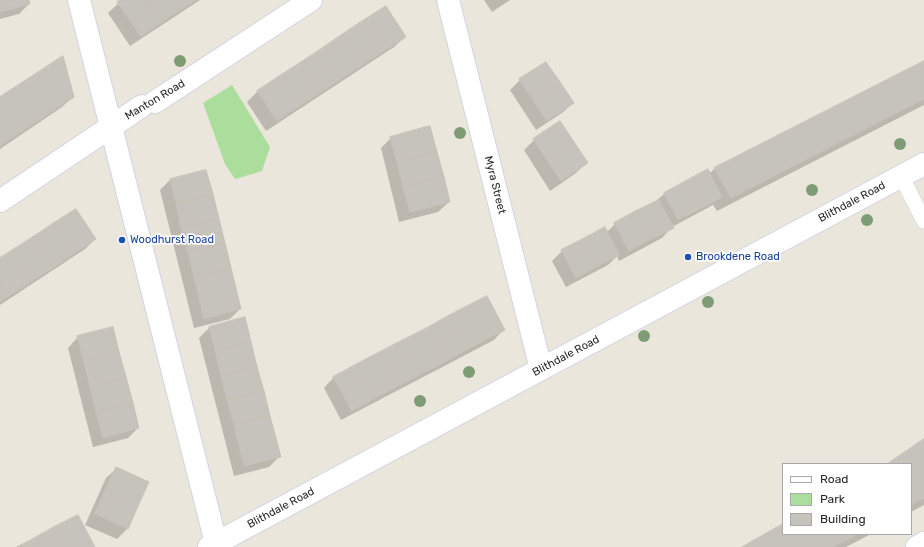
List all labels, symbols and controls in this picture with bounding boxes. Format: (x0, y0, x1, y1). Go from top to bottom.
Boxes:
street label: Manton Road (123, 77, 187, 123)
street label: Myra Street (481, 155, 509, 215)
street label: Blithdale Road (816, 179, 888, 225)
place label: Woodhurst Road (130, 233, 214, 247)
marker: Woodhurst Road (117, 235, 127, 245)
place label: Brookdene Road (696, 250, 780, 264)
marker: Brookdene Road (683, 252, 693, 262)
street label: Blithdale Road (530, 333, 602, 379)
legend (782, 463, 912, 535)
text: Road (820, 472, 848, 486)
street label: Blithdale Road (245, 485, 317, 531)
text: Park (820, 492, 845, 506)
text: Building (820, 512, 866, 526)

